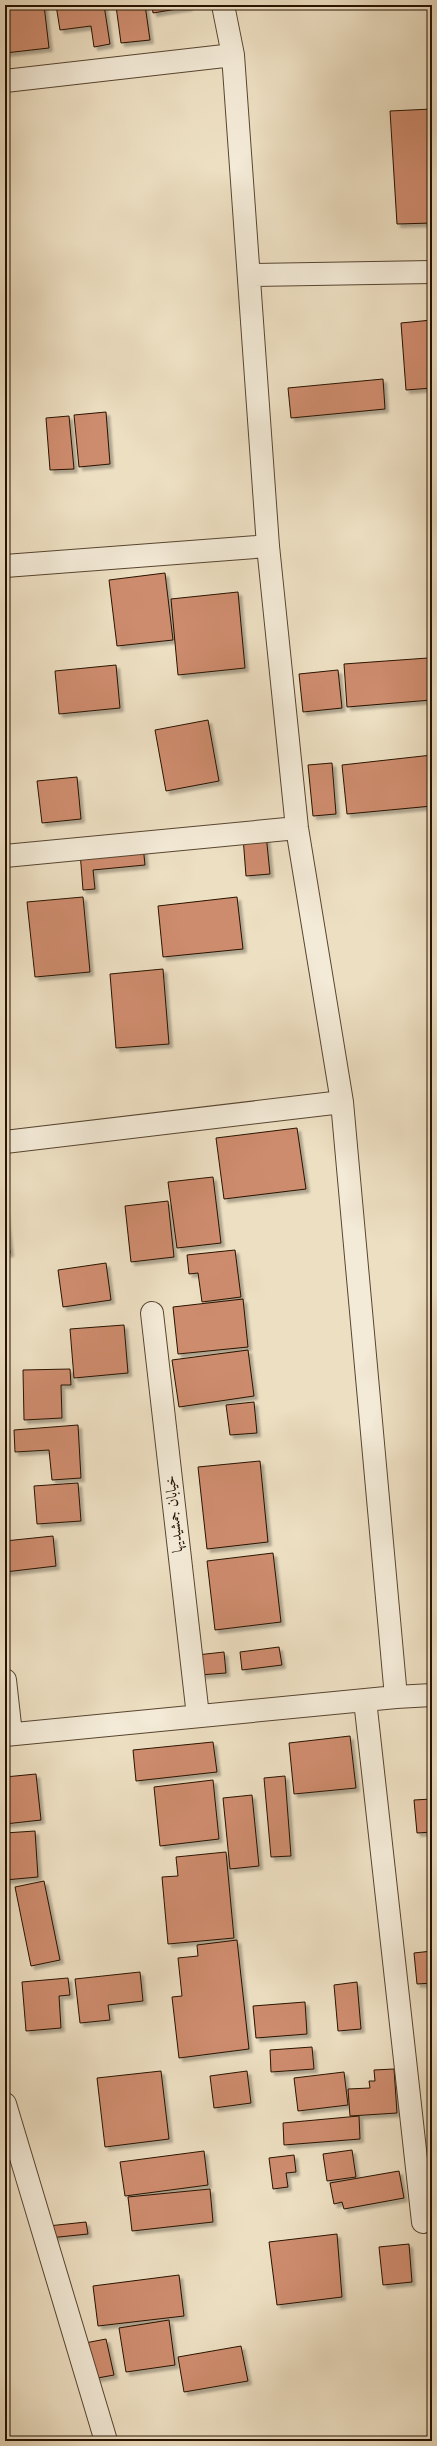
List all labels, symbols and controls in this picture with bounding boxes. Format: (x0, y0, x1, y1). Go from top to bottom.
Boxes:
street label: خیابان جمشیدیها (163, 1475, 188, 1553)

